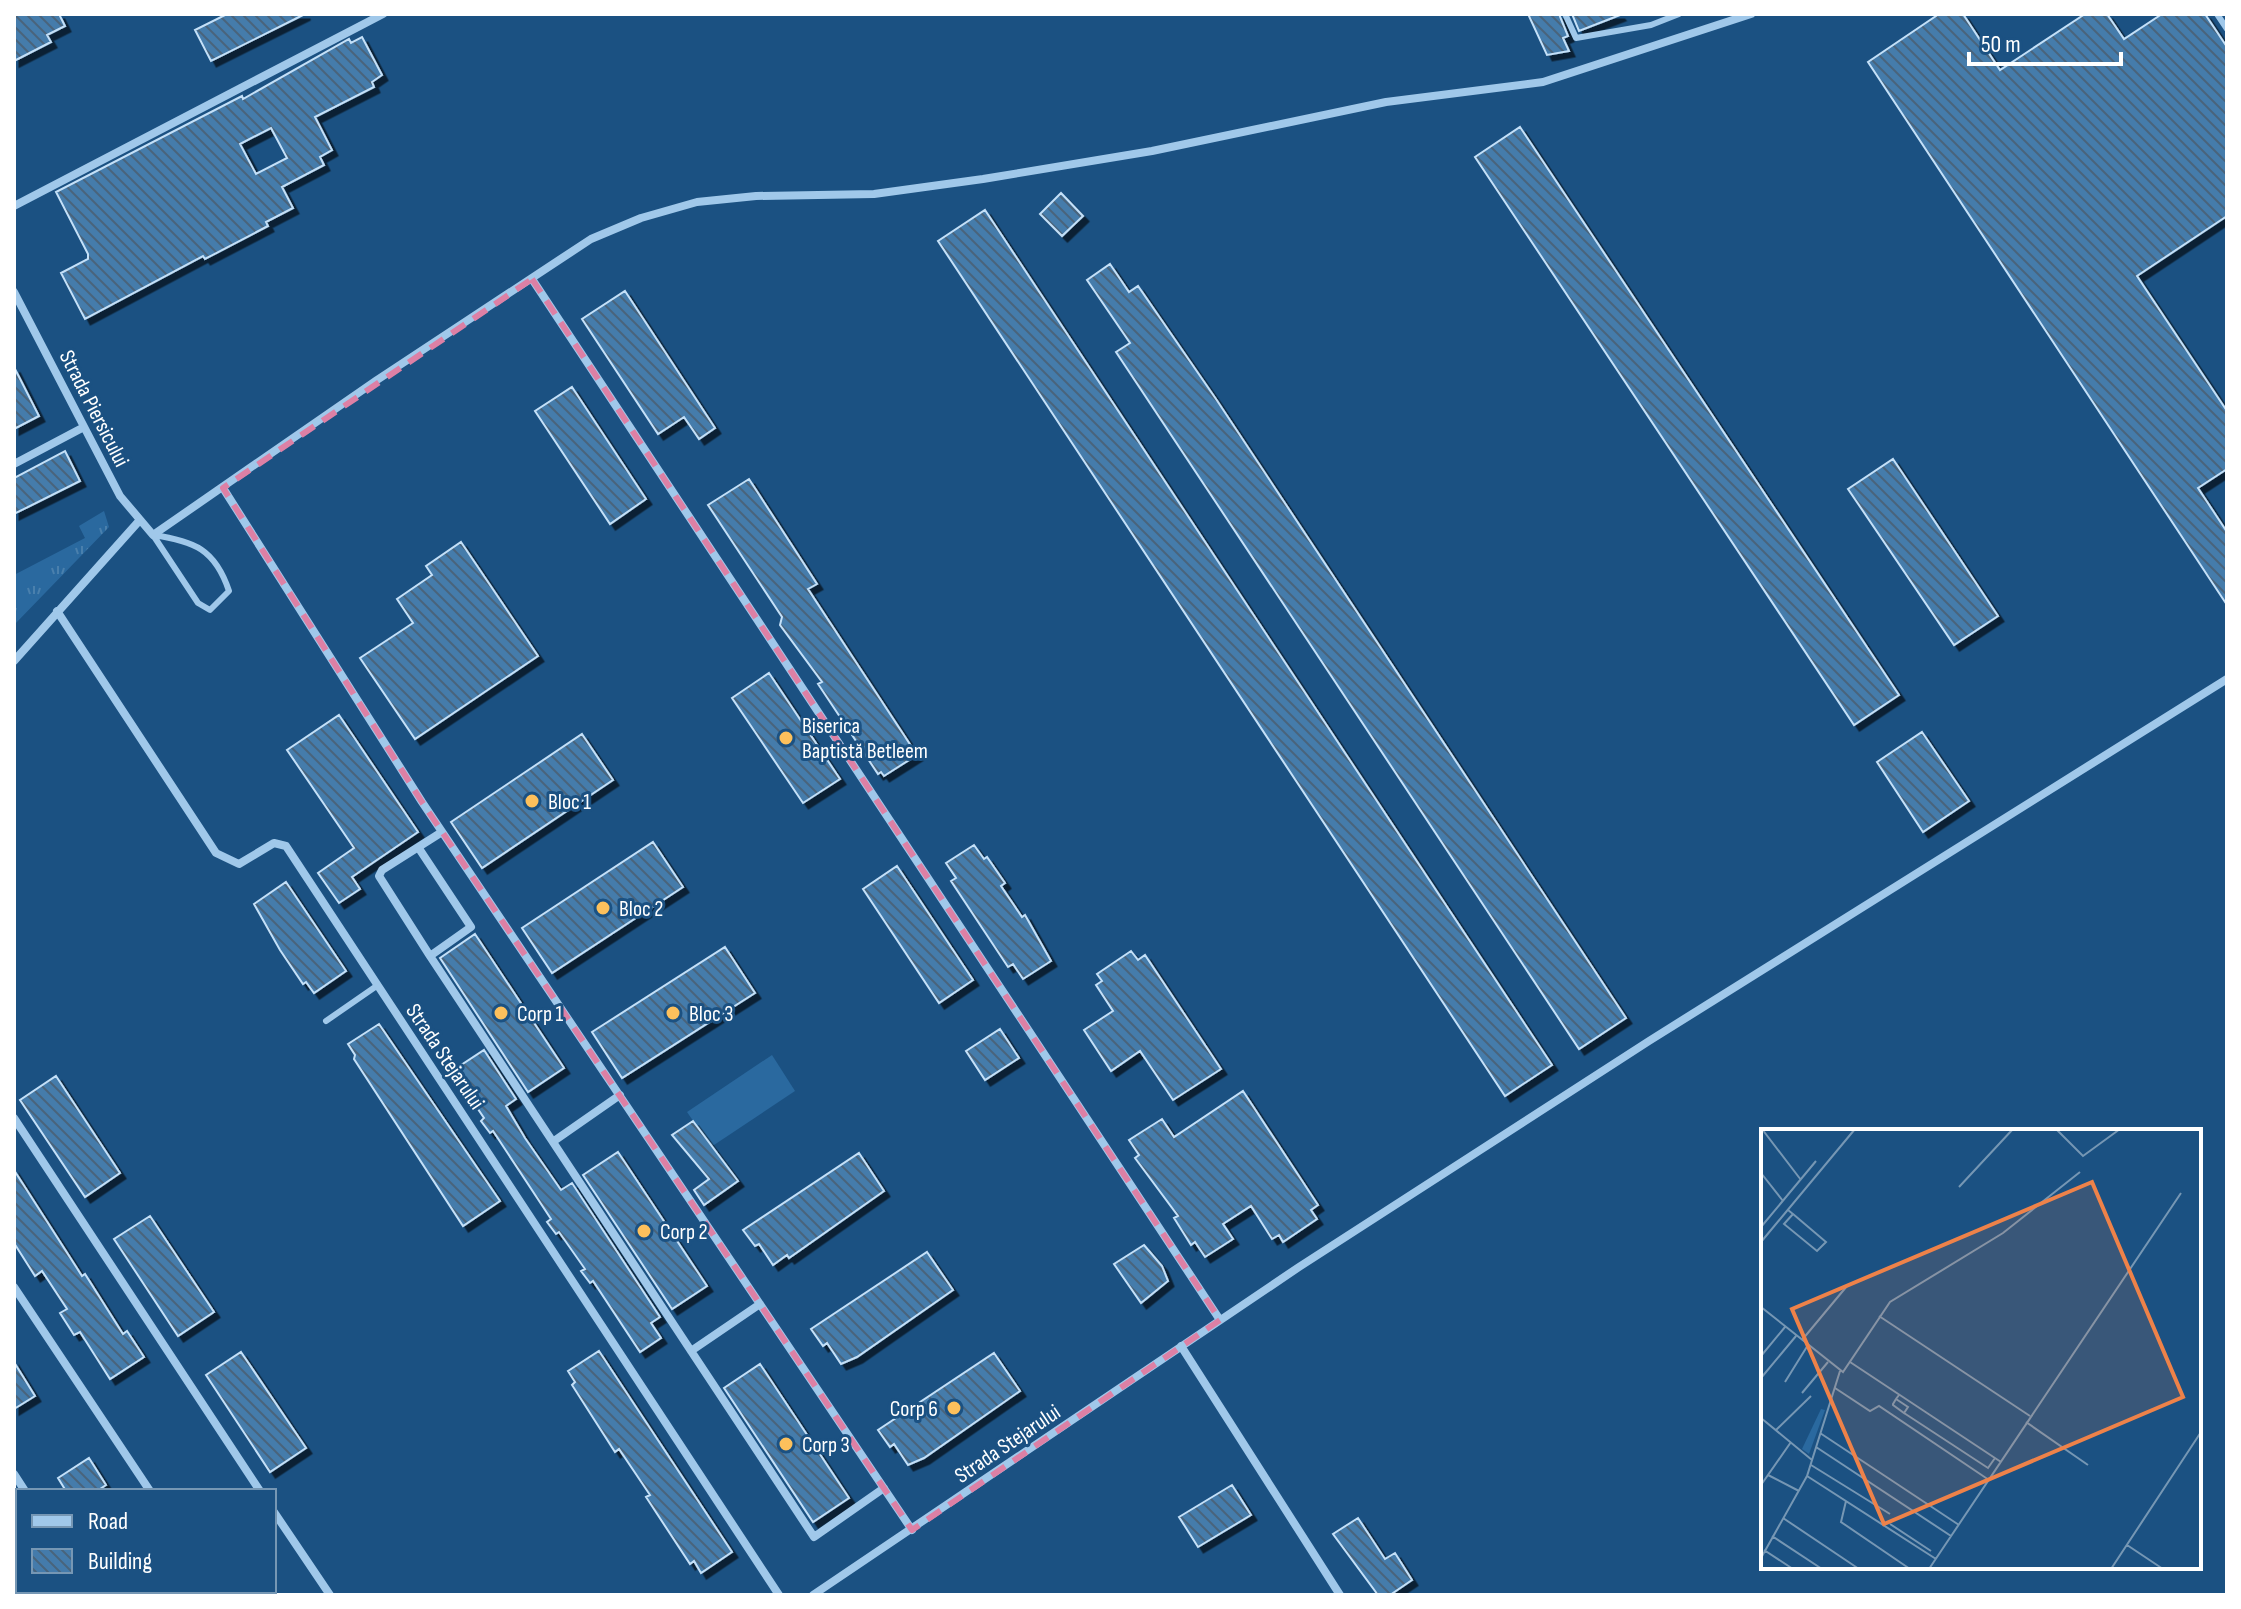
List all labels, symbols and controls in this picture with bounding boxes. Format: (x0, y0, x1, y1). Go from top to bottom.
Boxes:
scale bar (1969, 16, 2121, 66)
text: 50 m (1981, 30, 2021, 59)
street label: Strada Piersicului (53, 346, 135, 472)
place label: Biserica Baptistă Betleem (802, 713, 928, 765)
marker: Biserica Baptistă Betleem (777, 729, 795, 747)
place label: Bloc 1 (548, 789, 591, 816)
marker: Bloc 1 (523, 792, 541, 810)
place label: Bloc 2 (619, 896, 663, 923)
marker: Bloc 2 (594, 899, 612, 917)
street label: Strada Stejarului (400, 999, 490, 1115)
place label: Corp 1 (517, 1001, 564, 1028)
place label: Bloc 3 (689, 1001, 734, 1028)
marker: Corp 1 (492, 1004, 510, 1022)
marker: Bloc 3 (664, 1004, 682, 1022)
inset map (1761, 1129, 2201, 1569)
place label: Corp 2 (660, 1219, 708, 1246)
marker: Corp 2 (635, 1222, 653, 1240)
place label: Corp 6 (890, 1396, 938, 1423)
marker: Corp 6 (945, 1399, 963, 1417)
street label: Strada Stejarului (950, 1399, 1066, 1489)
place label: Corp 3 (802, 1432, 850, 1459)
marker: Corp 3 (777, 1435, 795, 1453)
legend (16, 1489, 276, 1593)
text: Road (88, 1507, 128, 1536)
text: Building (88, 1547, 152, 1576)

